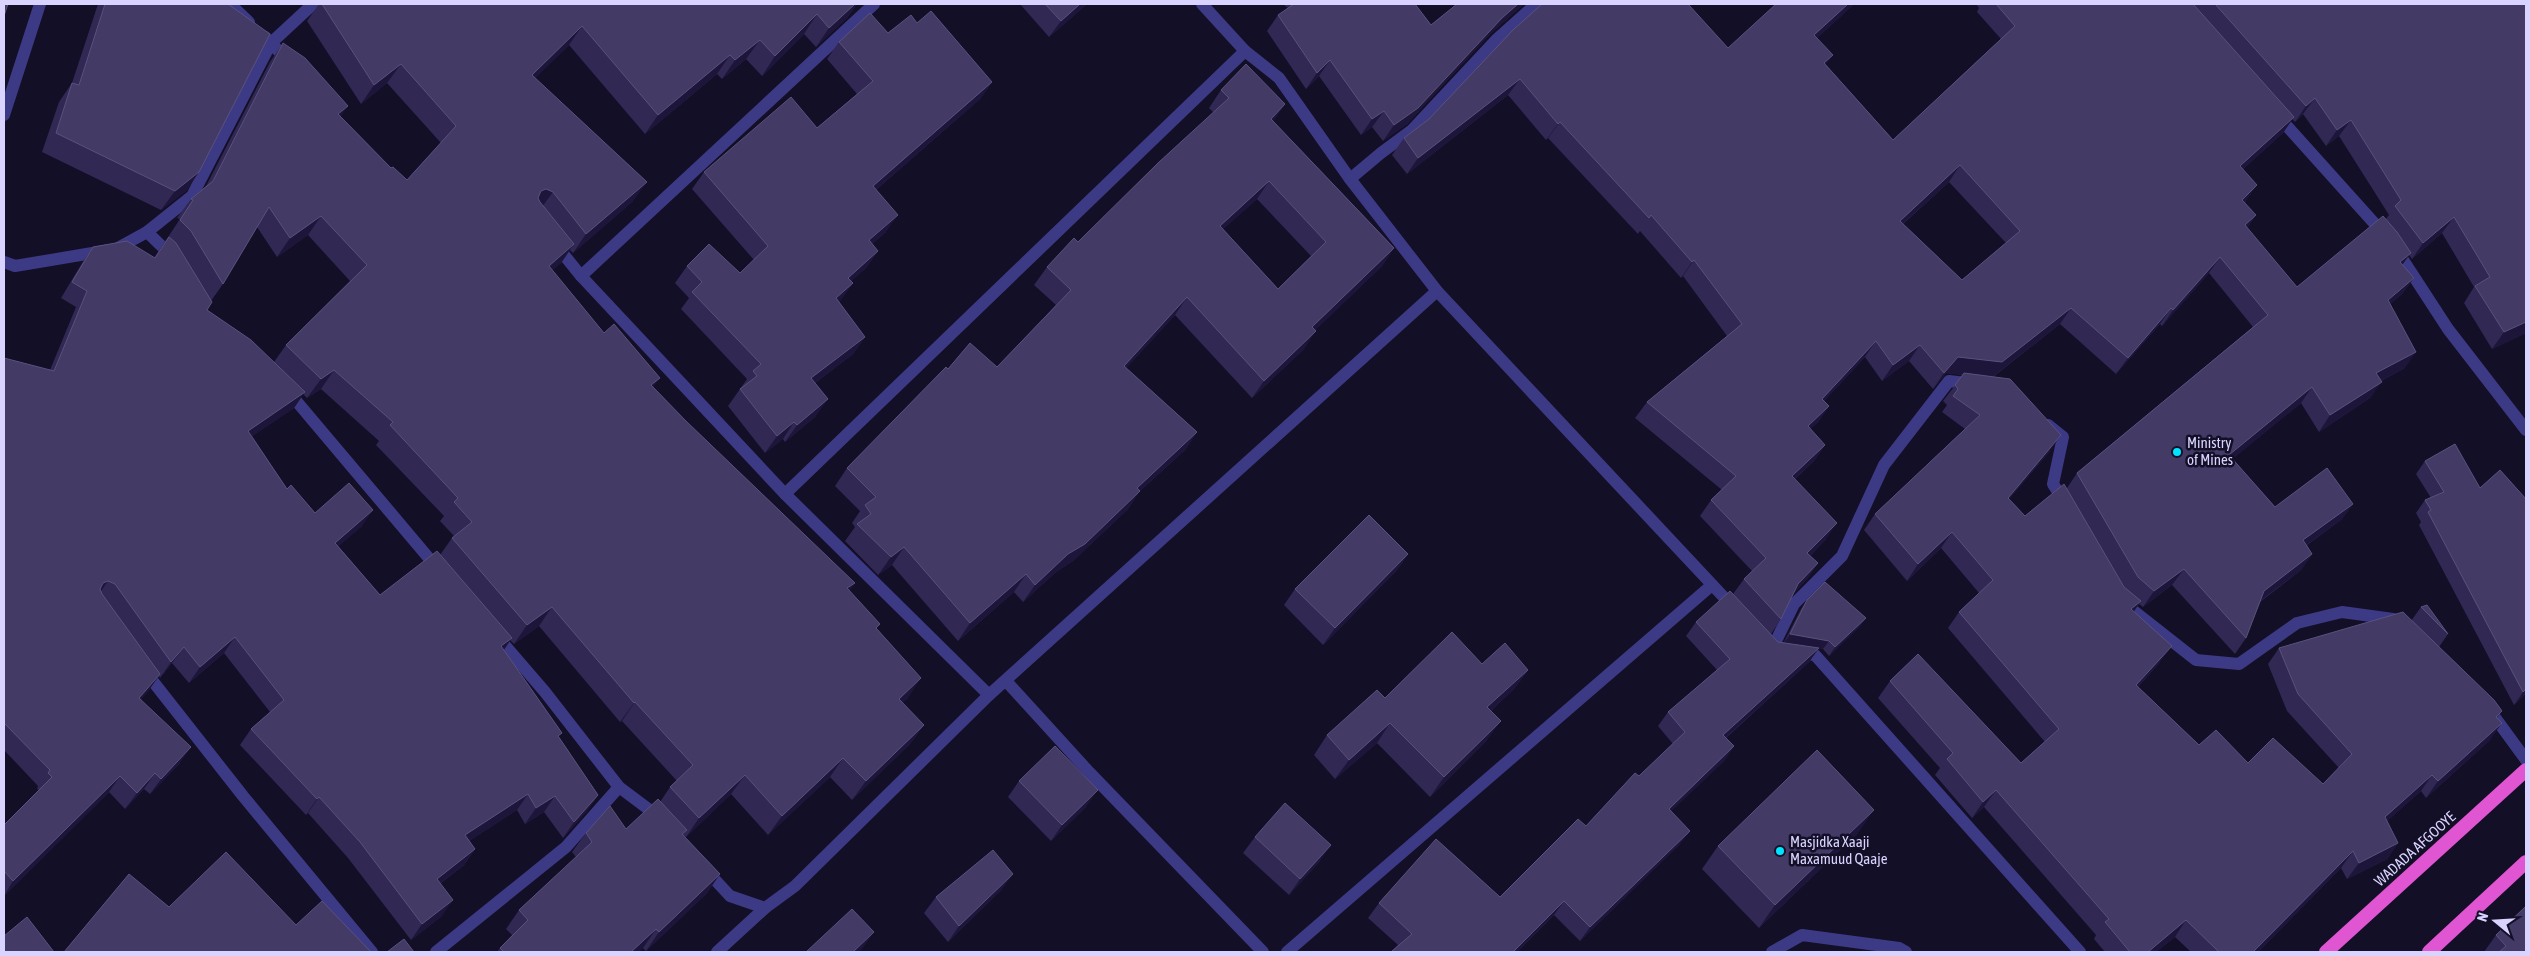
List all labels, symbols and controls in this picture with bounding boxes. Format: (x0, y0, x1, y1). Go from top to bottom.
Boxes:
place label: Ministry of Mines (2187, 434, 2233, 468)
marker: Ministry of Mines (2171, 446, 2183, 458)
street label: WADADA AFGOOYE (2371, 807, 2459, 889)
place label: Masjidka Xaaji Maxamuud Qaaje (1790, 833, 1888, 867)
marker: Masjidka Xaaji Maxamuud Qaaje (1774, 845, 1786, 857)
north arrow (2470, 896, 2520, 946)
text: N (2474, 911, 2492, 923)

